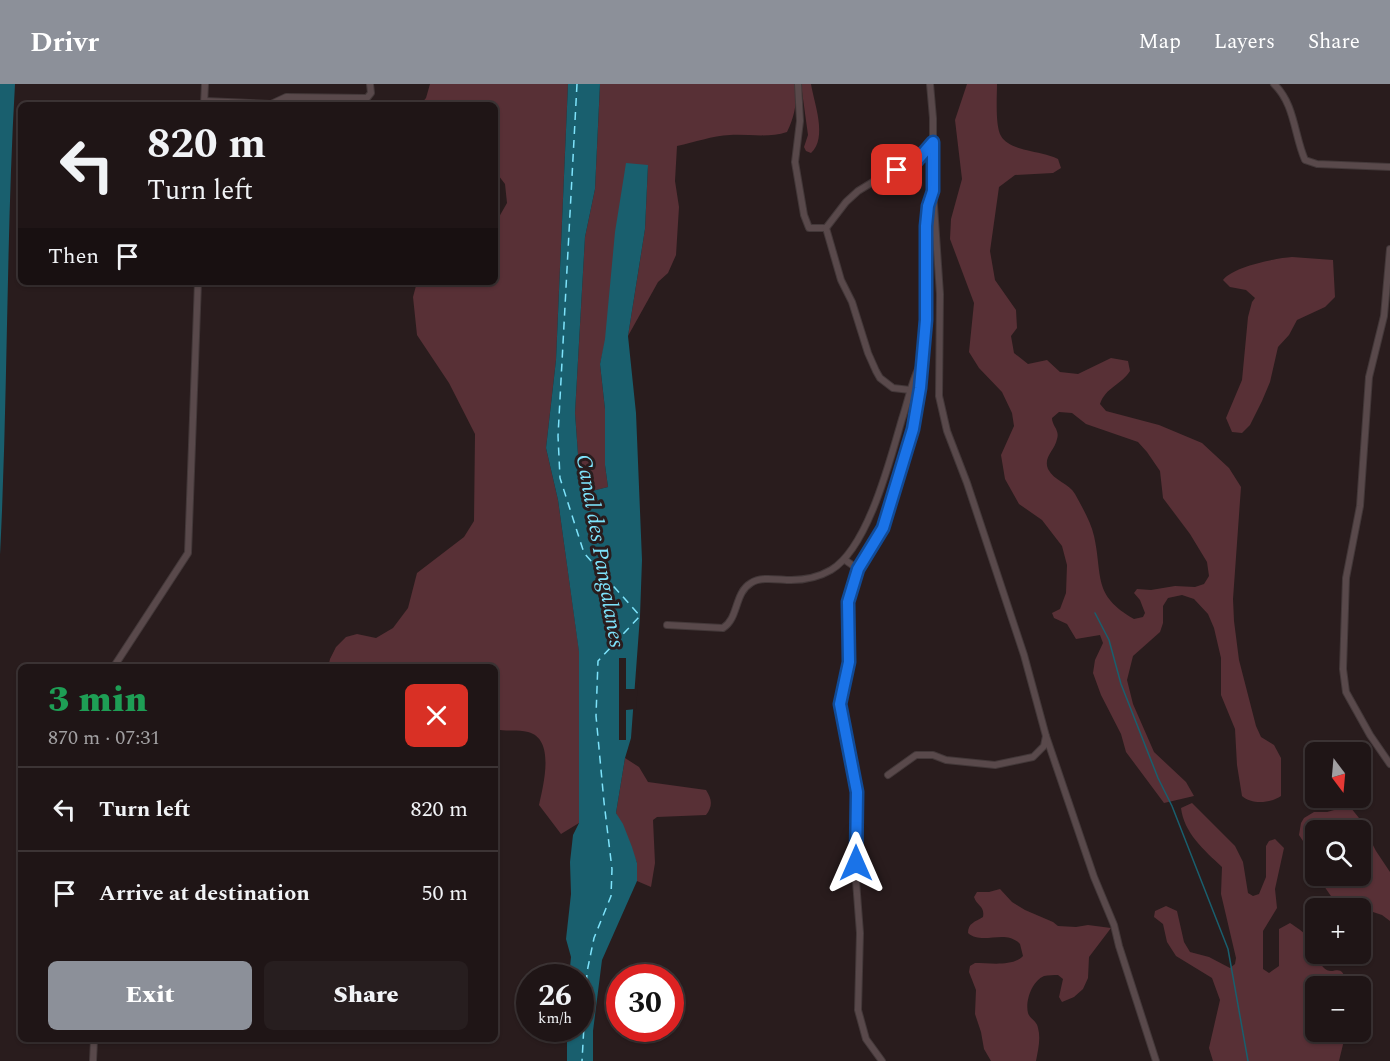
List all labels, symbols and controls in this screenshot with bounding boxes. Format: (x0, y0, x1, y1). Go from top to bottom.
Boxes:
text: Drivr (30, 21, 99, 64)
text: Map (1139, 26, 1181, 58)
text: Layers (1214, 26, 1275, 58)
text: Share (1308, 26, 1360, 58)
text: 820 m (147, 113, 266, 176)
icon: left (48, 126, 126, 204)
pin (871, 144, 922, 195)
icon: arrive (880, 153, 913, 186)
text: Turn left (147, 170, 253, 212)
text: Then (48, 240, 99, 273)
icon: arrive (111, 240, 144, 273)
water label: Canal des Pangalanes (567, 452, 633, 650)
text: 3 min (48, 673, 148, 728)
button: close (405, 684, 468, 747)
text: 870 m · 07:31 (48, 723, 160, 753)
north arrow (1305, 742, 1371, 808)
map controls (1305, 742, 1371, 1042)
icon: left (48, 793, 81, 826)
text: Turn left (99, 793, 191, 826)
text: 820 m (411, 793, 468, 826)
button: search (1305, 820, 1371, 886)
position arrow (824, 831, 888, 895)
icon: arrive (48, 877, 81, 910)
text: Arrive at destination (99, 877, 310, 910)
text: 50 m (422, 877, 468, 910)
button: + (1305, 898, 1371, 964)
button: Exit (48, 961, 252, 1030)
button: Share (264, 961, 468, 1030)
speed limit sign: 30 (606, 964, 684, 1042)
text: 26 (538, 973, 572, 1019)
button: − (1305, 976, 1371, 1042)
text: km/h (538, 1007, 572, 1030)

